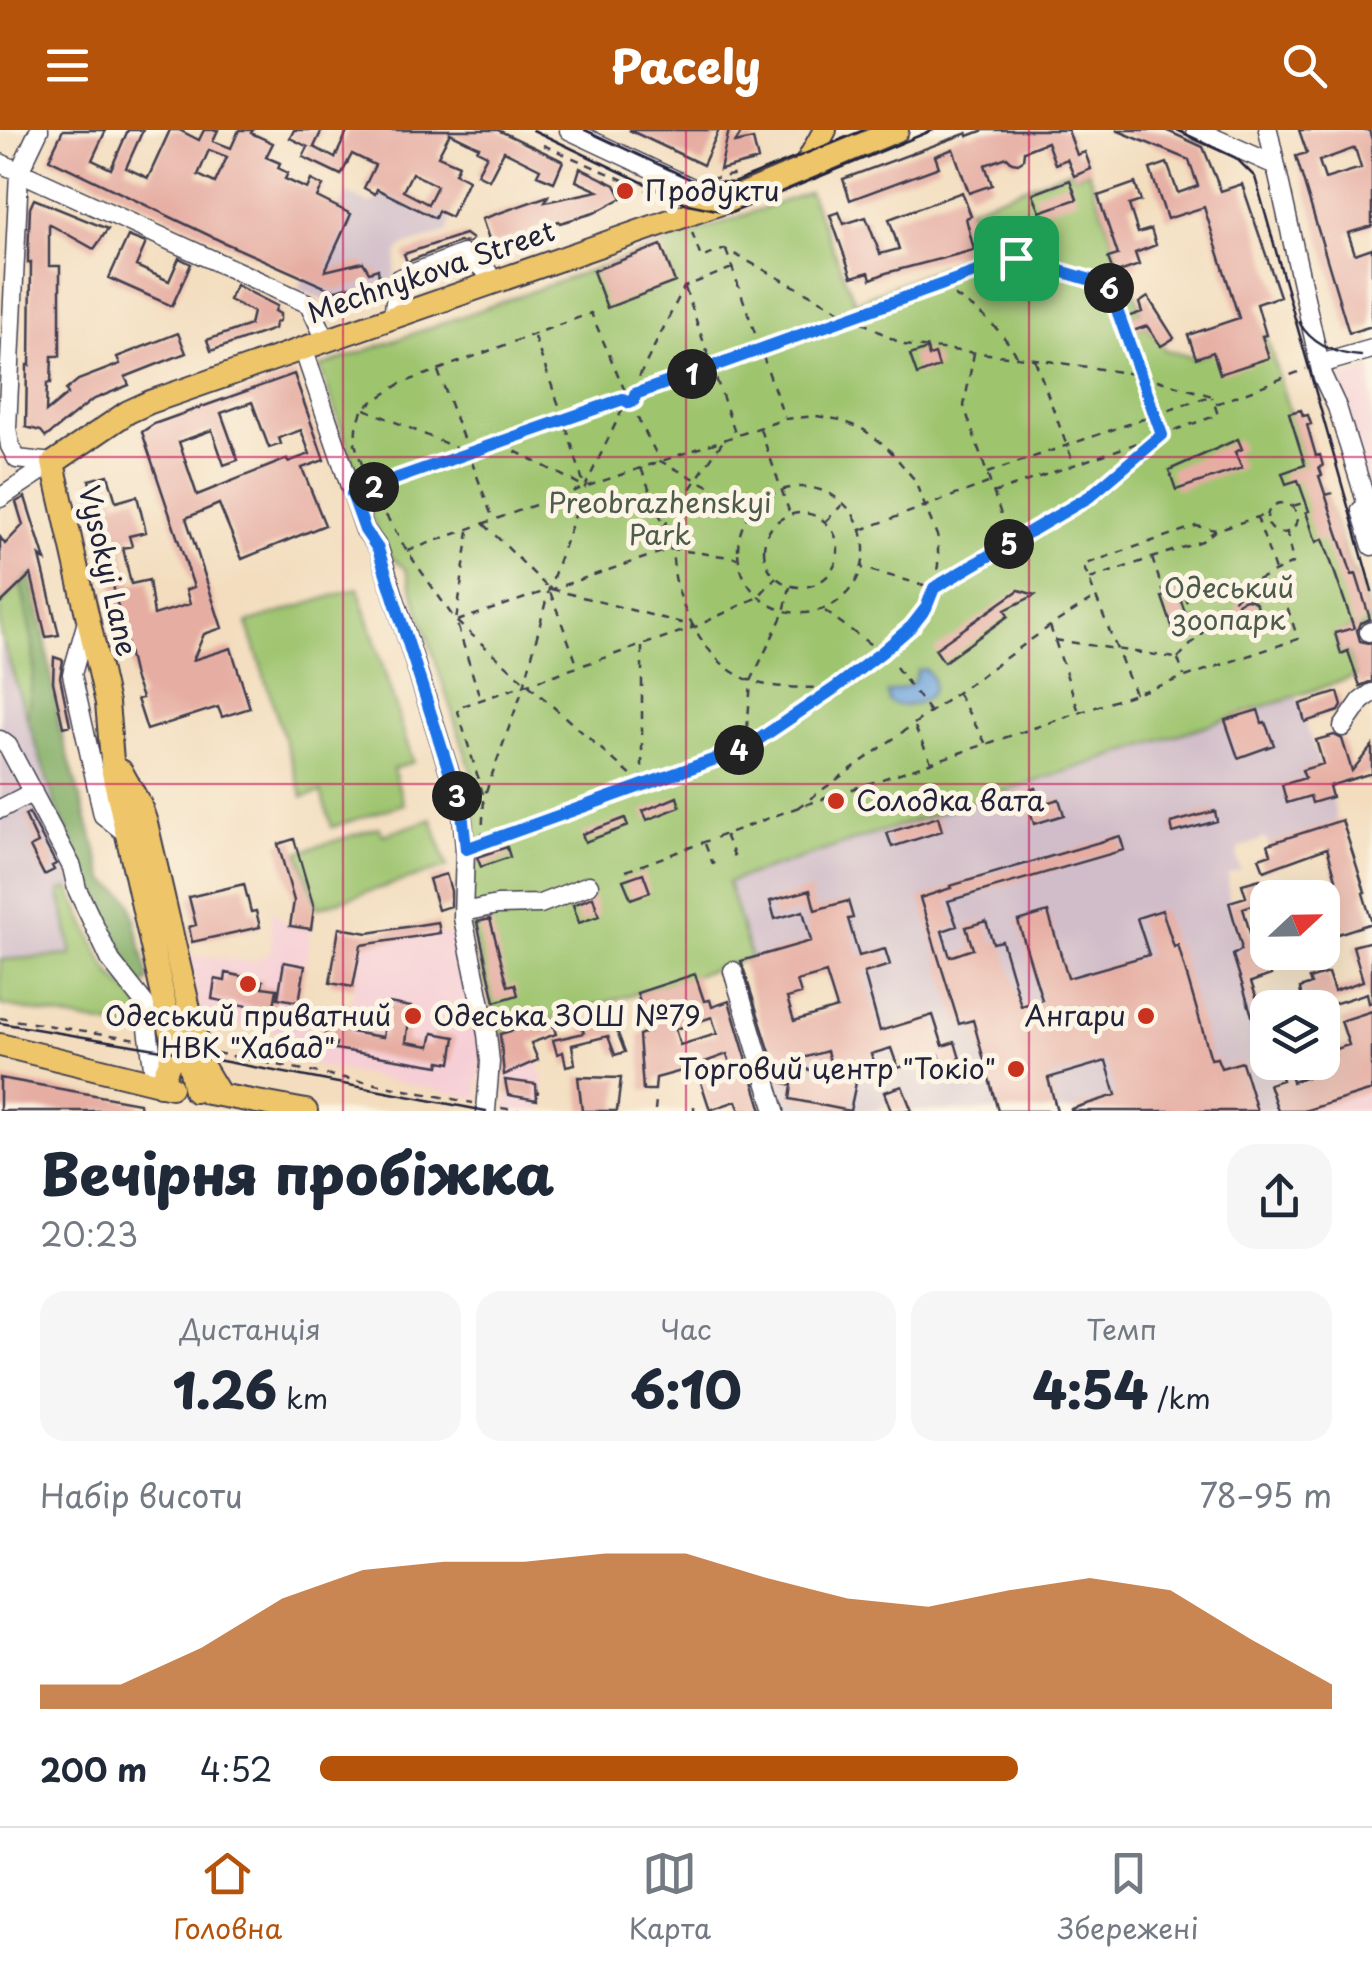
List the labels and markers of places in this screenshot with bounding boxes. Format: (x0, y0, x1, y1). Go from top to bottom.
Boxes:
place label: Продукти (645, 168, 779, 211)
marker: Продукти (614, 180, 636, 202)
pin (974, 216, 1059, 301)
pin: 6 (1084, 263, 1134, 313)
pin: 1 (667, 349, 717, 399)
pin: 2 (349, 462, 399, 512)
pin: 5 (984, 519, 1034, 569)
pin: 4 (714, 725, 764, 775)
pin: 3 (432, 771, 482, 821)
place label: Солодка вата (856, 778, 1045, 821)
marker: Солодка вата (825, 790, 847, 812)
marker: Одеський приватний НВК "Хабад" (237, 973, 259, 995)
place label: Одеський приватний НВК "Хабад" (105, 993, 391, 1068)
place label: Одеська ЗОШ №79 (433, 993, 701, 1036)
place label: Ангари (1025, 993, 1126, 1036)
marker: Одеська ЗОШ №79 (402, 1005, 424, 1027)
marker: Ангари (1135, 1005, 1157, 1027)
place label: Торговий центр "Токіо" (678, 1046, 996, 1089)
marker: Торговий центр "Токіо" (1005, 1058, 1027, 1080)

